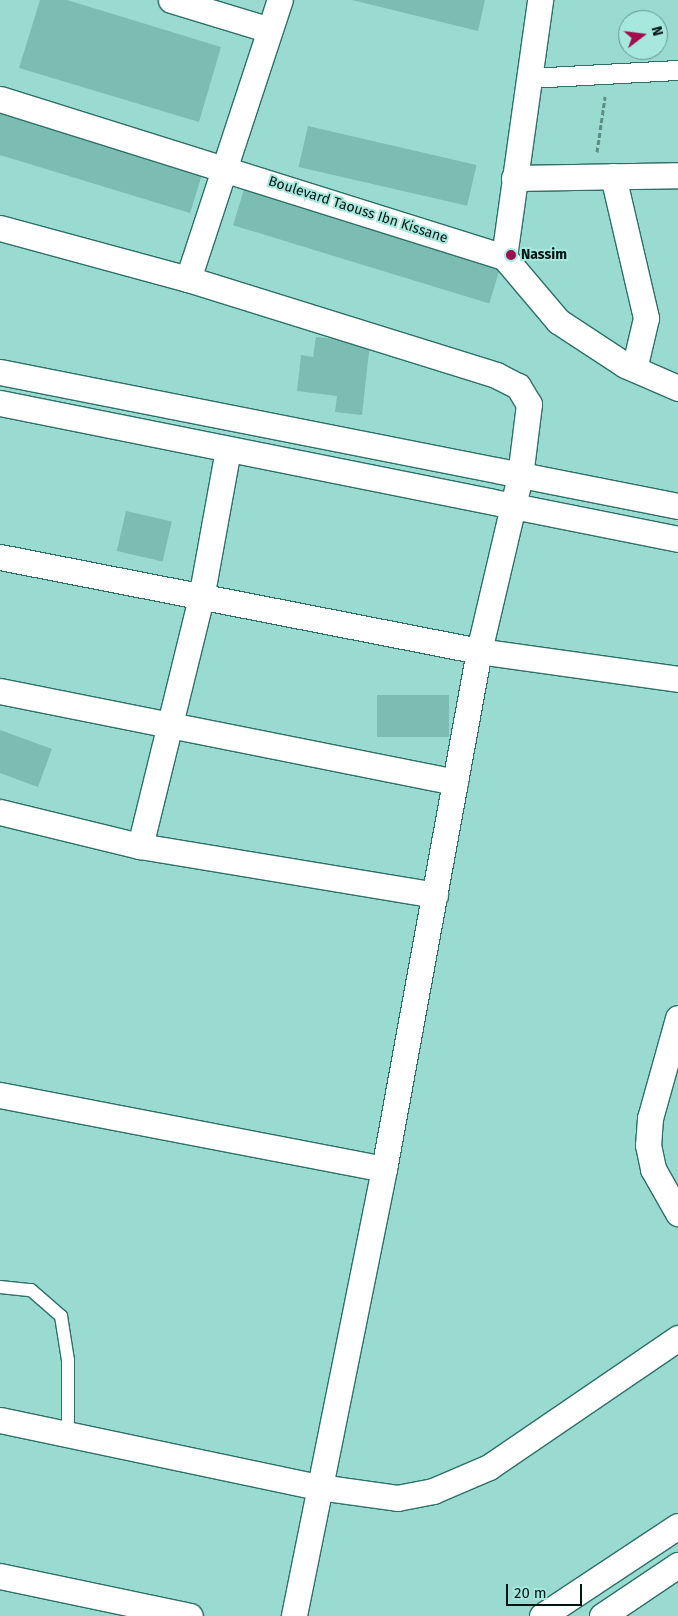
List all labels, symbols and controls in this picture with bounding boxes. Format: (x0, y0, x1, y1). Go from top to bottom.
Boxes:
north arrow (618, 10, 668, 60)
text: N (648, 25, 666, 38)
street label: Boulevard Taouss Ibn Kissane (266, 173, 450, 247)
place label: Nassim (521, 247, 567, 263)
marker: Nassim (505, 249, 517, 261)
scale bar (508, 1574, 584, 1606)
text: 20 m (514, 1584, 547, 1602)

